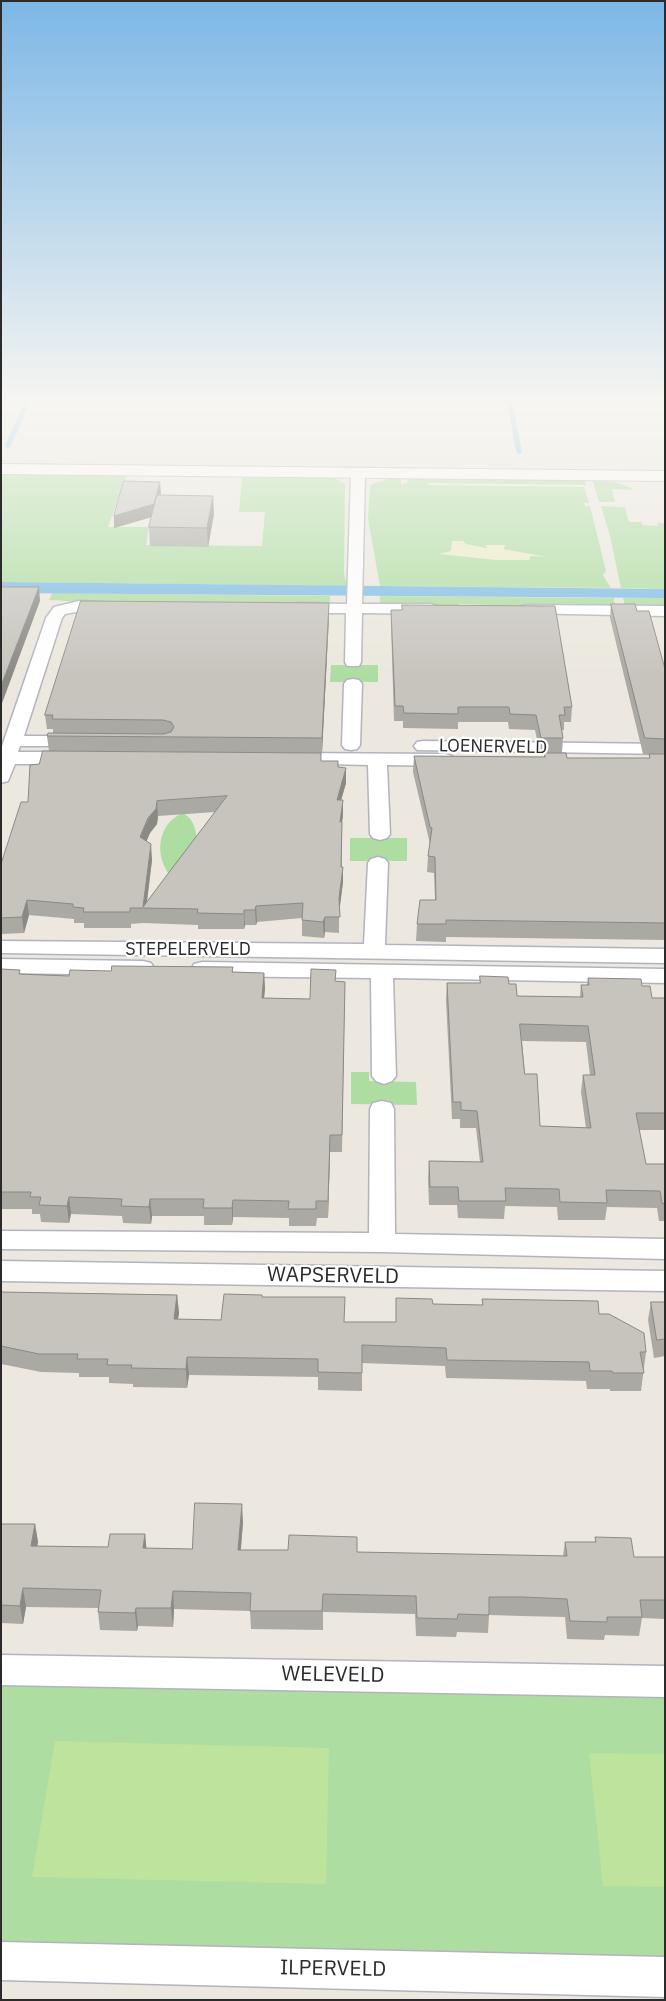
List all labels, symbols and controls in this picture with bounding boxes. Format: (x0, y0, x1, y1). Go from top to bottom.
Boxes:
street label: LOENERVELD (439, 735, 547, 759)
street label: STEPELERVELD (125, 939, 251, 961)
street label: WAPSERVELD (267, 1262, 399, 1290)
street label: WELEVELD (281, 1662, 385, 1688)
street label: ILPERVELD (280, 1955, 386, 1983)

